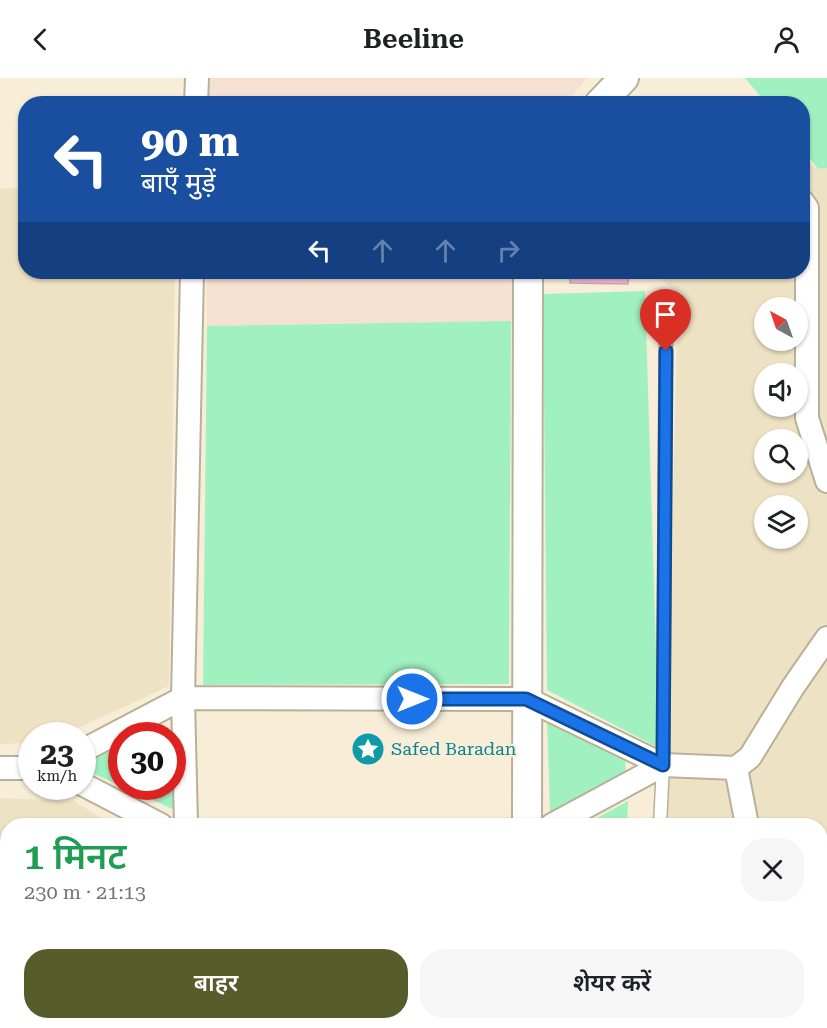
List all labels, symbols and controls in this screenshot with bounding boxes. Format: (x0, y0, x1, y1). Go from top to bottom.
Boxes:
icon: back (24, 23, 57, 56)
text: Beeline (363, 23, 464, 55)
icon: person (770, 23, 803, 56)
text: 90 m (141, 117, 239, 166)
icon: left (42, 120, 120, 198)
text: बाएँ मुड़ें (141, 167, 216, 199)
icon: left (303, 234, 336, 267)
icon: ahead (366, 234, 399, 267)
icon: ahead (429, 234, 462, 267)
icon: right (492, 234, 525, 267)
pin (640, 289, 691, 351)
north arrow (754, 297, 808, 351)
map controls (754, 297, 808, 549)
icon: arrive (649, 298, 682, 331)
button: sound (754, 363, 808, 417)
button: search (754, 429, 808, 483)
button: layers (754, 495, 808, 549)
position arrow (380, 667, 444, 731)
speed limit sign: 30 (108, 722, 186, 800)
place icon: Safed Baradan (350, 731, 386, 767)
text: 23 (40, 736, 74, 771)
place label: Safed Baradan (391, 738, 517, 759)
text: km/h (37, 767, 77, 785)
text: 1 मिनट (24, 836, 126, 878)
button: close (741, 838, 804, 901)
text: 230 m · 21:13 (24, 880, 146, 904)
button: बाहर (24, 949, 408, 1018)
button: शेयर करें (420, 949, 804, 1018)

